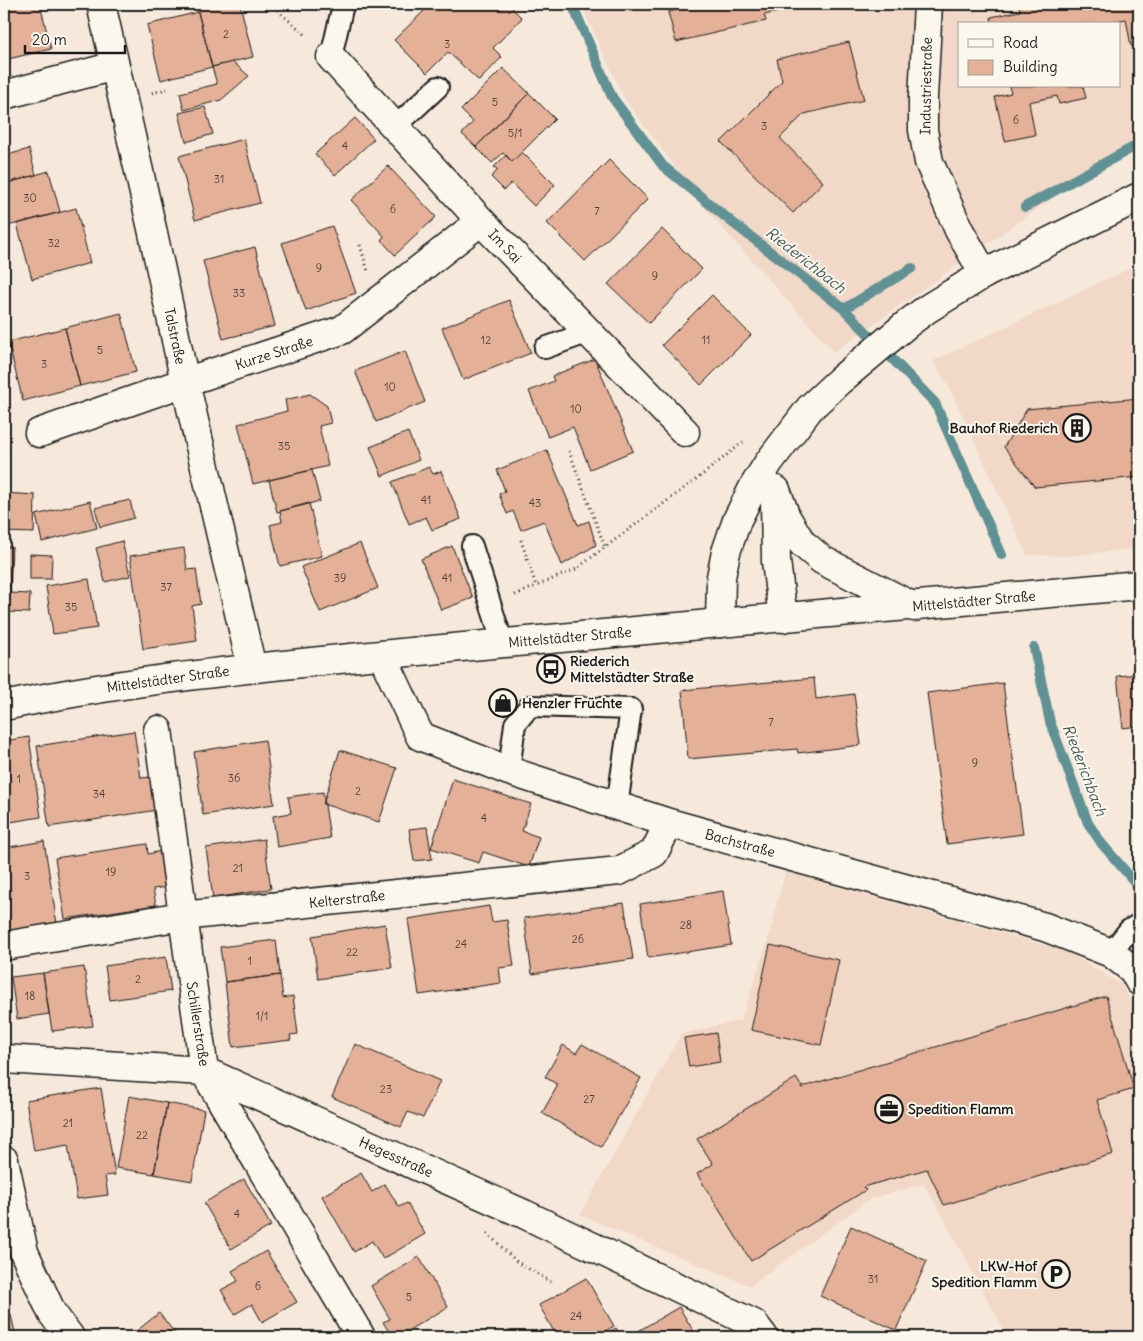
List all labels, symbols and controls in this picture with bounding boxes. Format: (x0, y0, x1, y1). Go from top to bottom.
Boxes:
scale bar (25, 22, 125, 54)
legend (958, 22, 1120, 88)
house number: 2 (223, 27, 229, 41)
text: 20 m (32, 30, 67, 49)
text: Road (1003, 33, 1038, 52)
house number: 3 (444, 37, 450, 51)
street label: Industriestraße (916, 37, 936, 135)
text: Building (1003, 57, 1058, 76)
house number: 5 (492, 95, 498, 109)
house number: 6 (1013, 113, 1019, 127)
house number: 3 (761, 119, 767, 133)
house number: 5/1 (508, 126, 522, 140)
house number: 4 (342, 139, 348, 153)
house number: 31 (214, 172, 224, 186)
house number: 30 (23, 191, 37, 205)
house number: 6 (390, 202, 396, 216)
house number: 7 (594, 204, 600, 218)
water label: Riederichbach (762, 223, 850, 297)
street label: Im Sai (484, 225, 526, 267)
house number: 32 (48, 236, 60, 250)
house number: 9 (316, 261, 322, 275)
house number: 9 (652, 269, 658, 283)
house number: 33 (233, 286, 245, 300)
street label: Talstraße (160, 306, 190, 366)
street label: Kurze Straße (233, 332, 315, 374)
house number: 12 (481, 333, 491, 347)
house number: 11 (702, 333, 710, 347)
house number: 5 (97, 343, 103, 357)
house number: 3 (41, 357, 47, 371)
house number: 10 (384, 380, 396, 394)
house number: 10 (570, 402, 582, 416)
building icon: Bauhof Riederich (1062, 413, 1092, 443)
place label: Bauhof Riederich (950, 419, 1058, 437)
house number: 35 (278, 439, 290, 453)
house number: 41 (421, 493, 431, 507)
house number: 43 (529, 496, 541, 510)
house number: 39 (334, 571, 346, 585)
house number: 41 (442, 571, 452, 585)
house number: 37 (160, 580, 172, 594)
street label: Mittelstädter Straße (912, 587, 1036, 615)
house number: 35 (65, 600, 77, 614)
street label: Mittelstädter Straße (508, 623, 632, 651)
place label: Riederich Mittelstädter Straße (570, 652, 694, 686)
bus stop icon: Riederich Mittelstädter Straße (536, 654, 566, 684)
street label: Mittelstädter Straße (105, 661, 231, 697)
shop icon: Henzler Früchte (488, 688, 518, 718)
place label: Henzler Früchte (522, 694, 623, 712)
house number: 7 (768, 715, 774, 729)
water label: Riederichbach (1059, 721, 1111, 819)
house number: 9 (972, 756, 978, 770)
house number: 36 (228, 771, 240, 785)
house number: 1 (17, 772, 21, 786)
house number: 2 (355, 784, 361, 798)
house number: 34 (93, 787, 105, 801)
house number: 4 (481, 811, 487, 825)
street label: Bachstraße (703, 825, 777, 861)
house number: 21 (233, 861, 243, 875)
house number: 19 (106, 865, 116, 879)
house number: 3 (24, 869, 30, 883)
street label: Kelterstraße (308, 886, 386, 912)
house number: 28 (680, 918, 692, 932)
house number: 26 (572, 932, 584, 946)
house number: 24 (455, 937, 467, 951)
house number: 22 (346, 945, 358, 959)
house number: 1 (248, 954, 252, 968)
house number: 2 (135, 972, 141, 986)
street label: Schillerstraße (182, 980, 214, 1068)
house number: 18 (25, 989, 35, 1003)
house number: 1/1 (256, 1009, 268, 1023)
house number: 23 (380, 1082, 392, 1096)
house number: 27 (583, 1092, 595, 1106)
office icon: Spedition Flamm (874, 1094, 904, 1124)
place label: Spedition Flamm (908, 1100, 1014, 1118)
house number: 21 (63, 1116, 73, 1130)
house number: 22 (136, 1128, 148, 1142)
street label: Hegesstraße (356, 1133, 436, 1181)
house number: 4 (234, 1207, 240, 1221)
place label: LKW-Hof Spedition Flamm (932, 1257, 1038, 1291)
parking icon: LKW-Hof Spedition Flamm (1041, 1259, 1071, 1289)
house number: 31 (868, 1272, 878, 1286)
house number: 6 (255, 1279, 261, 1293)
house number: 5 (406, 1290, 412, 1304)
house number: 24 (570, 1309, 582, 1323)

